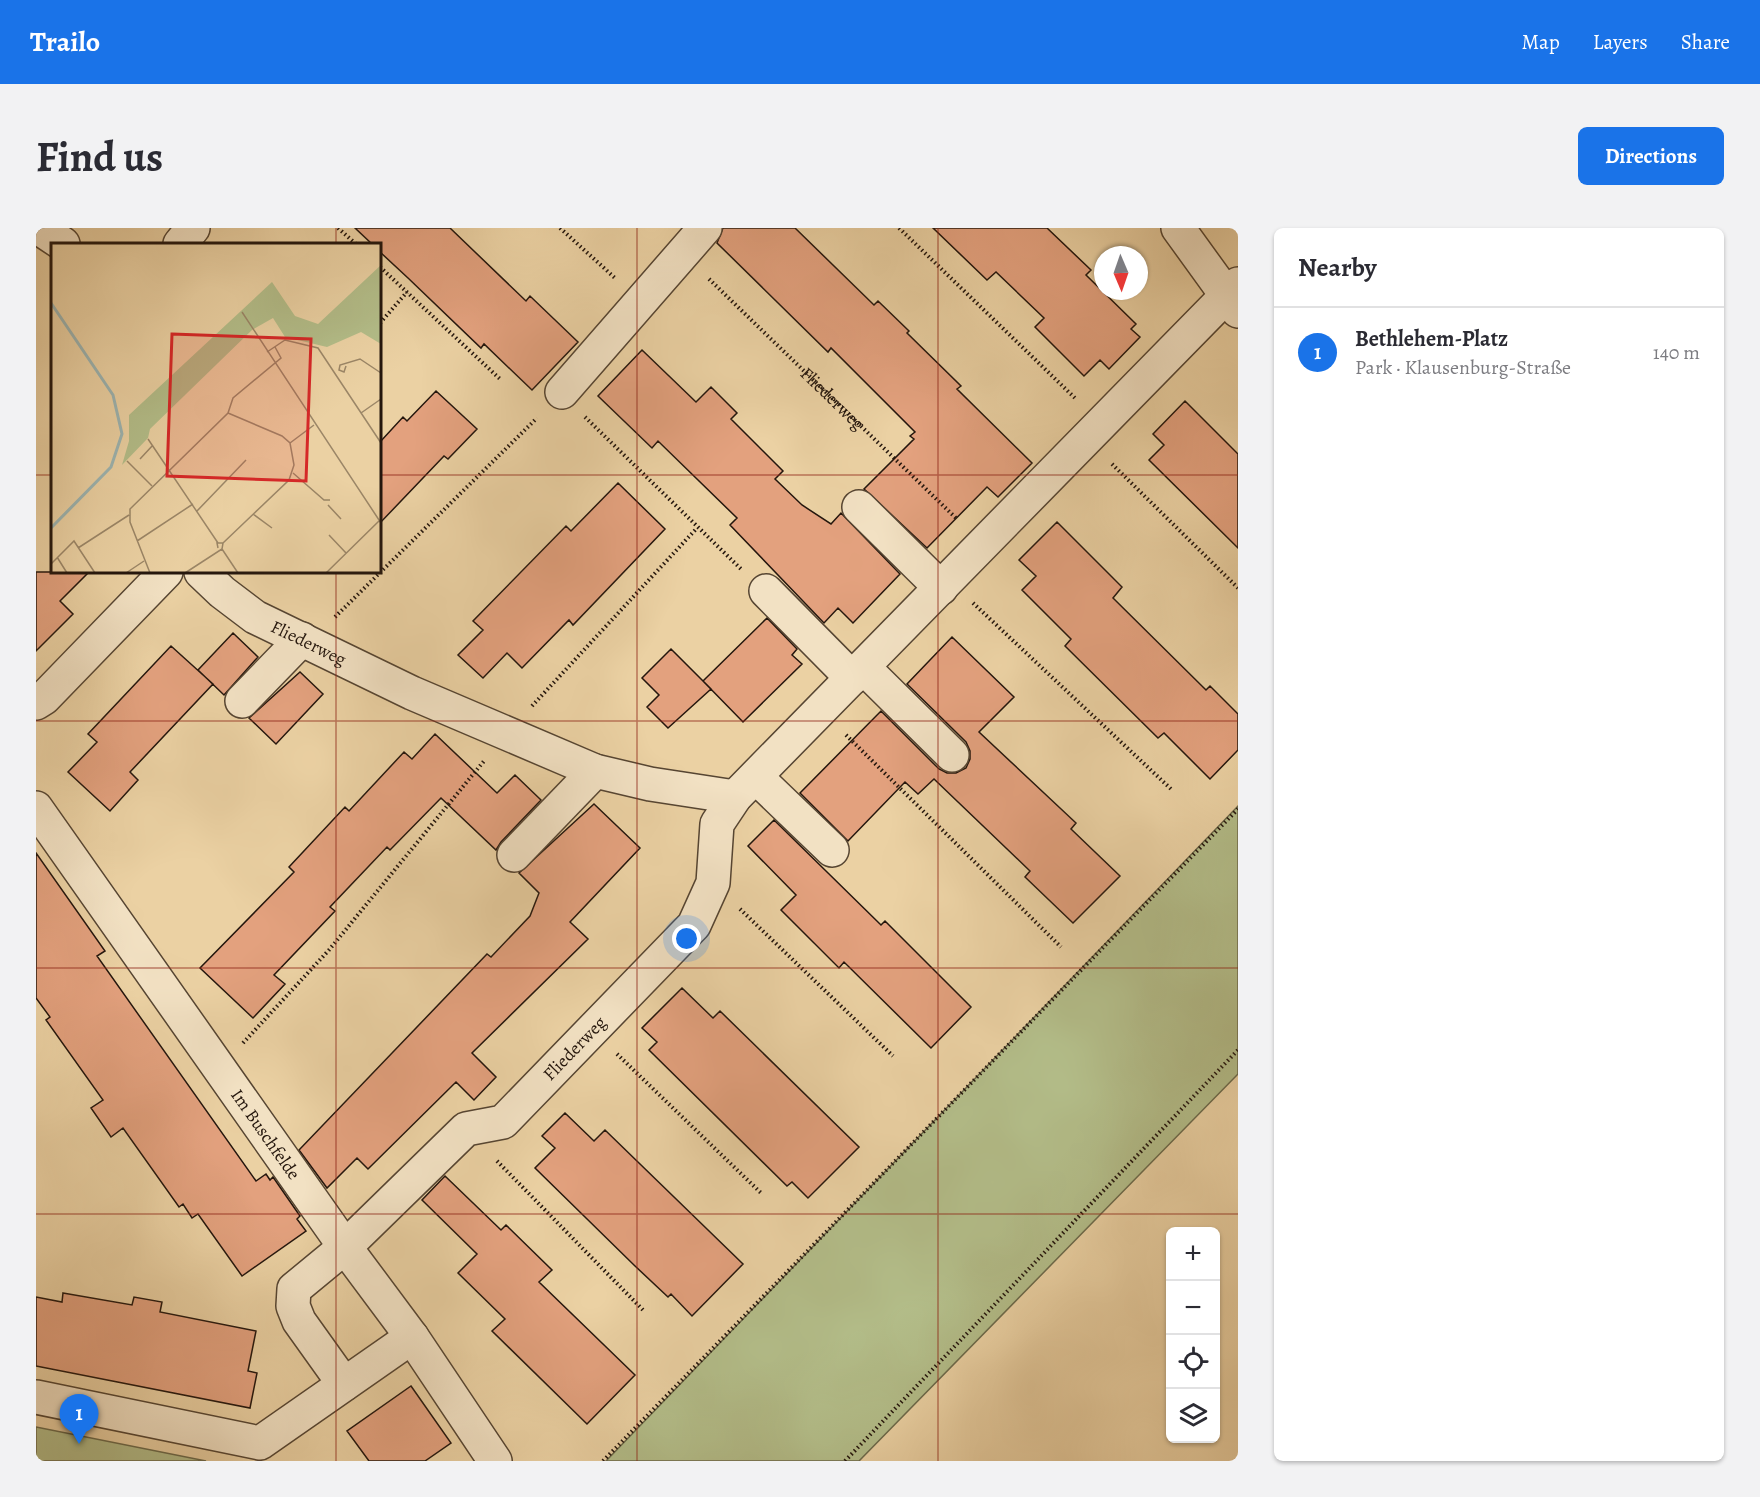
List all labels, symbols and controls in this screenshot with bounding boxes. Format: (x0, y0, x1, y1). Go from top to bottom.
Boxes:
text: Trailo (30, 23, 100, 61)
text: Map (1521, 28, 1560, 56)
text: Layers (1593, 28, 1648, 56)
text: Share (1681, 28, 1730, 56)
button: Directions (1578, 127, 1724, 185)
text: Find us (36, 128, 163, 185)
inset map (51, 243, 381, 573)
north arrow (1094, 246, 1148, 300)
text: Nearby (1298, 250, 1377, 285)
text: Bethlehem-Platz (1355, 324, 1508, 354)
text: 1 (1314, 339, 1321, 366)
text: 140 m (1653, 339, 1700, 366)
text: Park · Klausenburg-Straße (1355, 354, 1571, 381)
street label: Fliederweg (795, 362, 870, 435)
street label: Fliederweg (267, 615, 350, 671)
your location (672, 924, 701, 953)
street label: Fliederweg (538, 1011, 611, 1086)
street label: Im Buschfelde (225, 1084, 306, 1184)
map controls (1166, 1227, 1220, 1443)
button: + (1166, 1227, 1220, 1281)
button: − (1166, 1281, 1220, 1335)
button: locate (1166, 1335, 1220, 1389)
button: layers (1166, 1389, 1220, 1443)
pin: 1 (60, 1394, 99, 1444)

